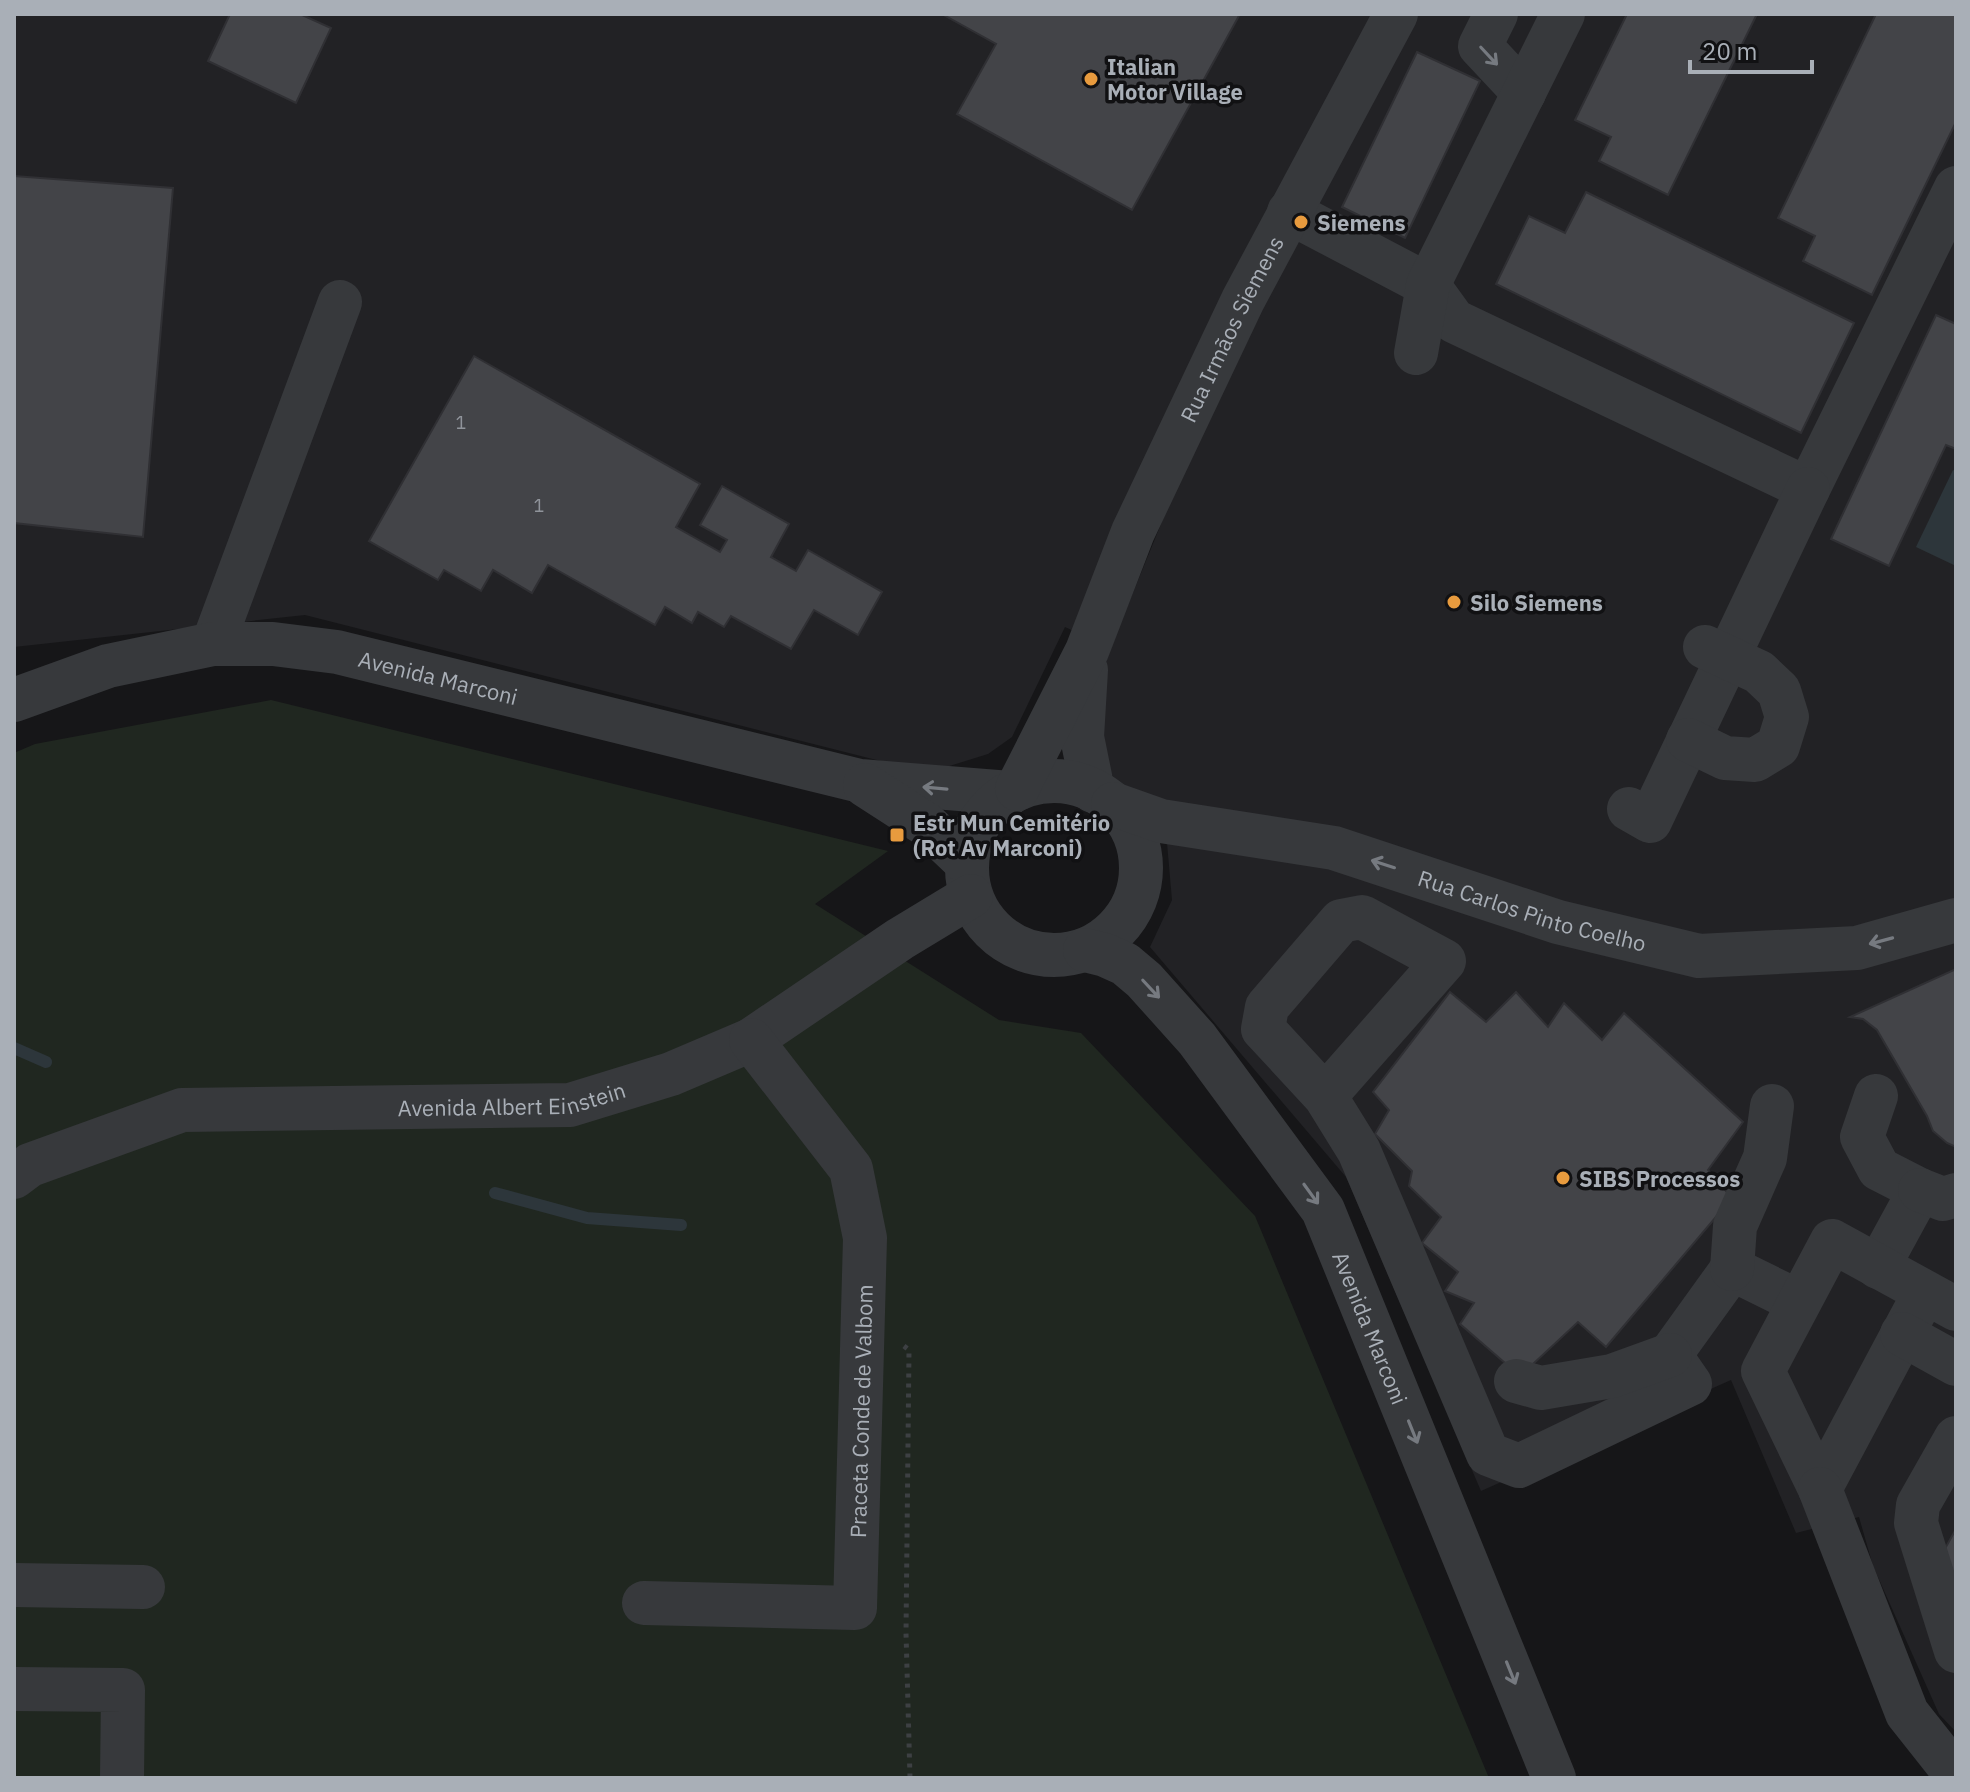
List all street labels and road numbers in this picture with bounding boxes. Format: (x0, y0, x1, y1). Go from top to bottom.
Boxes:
street label: Rua Irmãos Siemens (1173, 230, 1289, 427)
street label: Avenida Marconi (356, 643, 521, 711)
street label: Rua Carlos Pinto Coelho (1415, 862, 1649, 957)
street label: Avenida Albert Einstein (397, 1074, 629, 1122)
street label: Avenida Marconi (1327, 1247, 1415, 1409)
street label: Praceta Conde de Valbom (842, 1284, 878, 1538)

